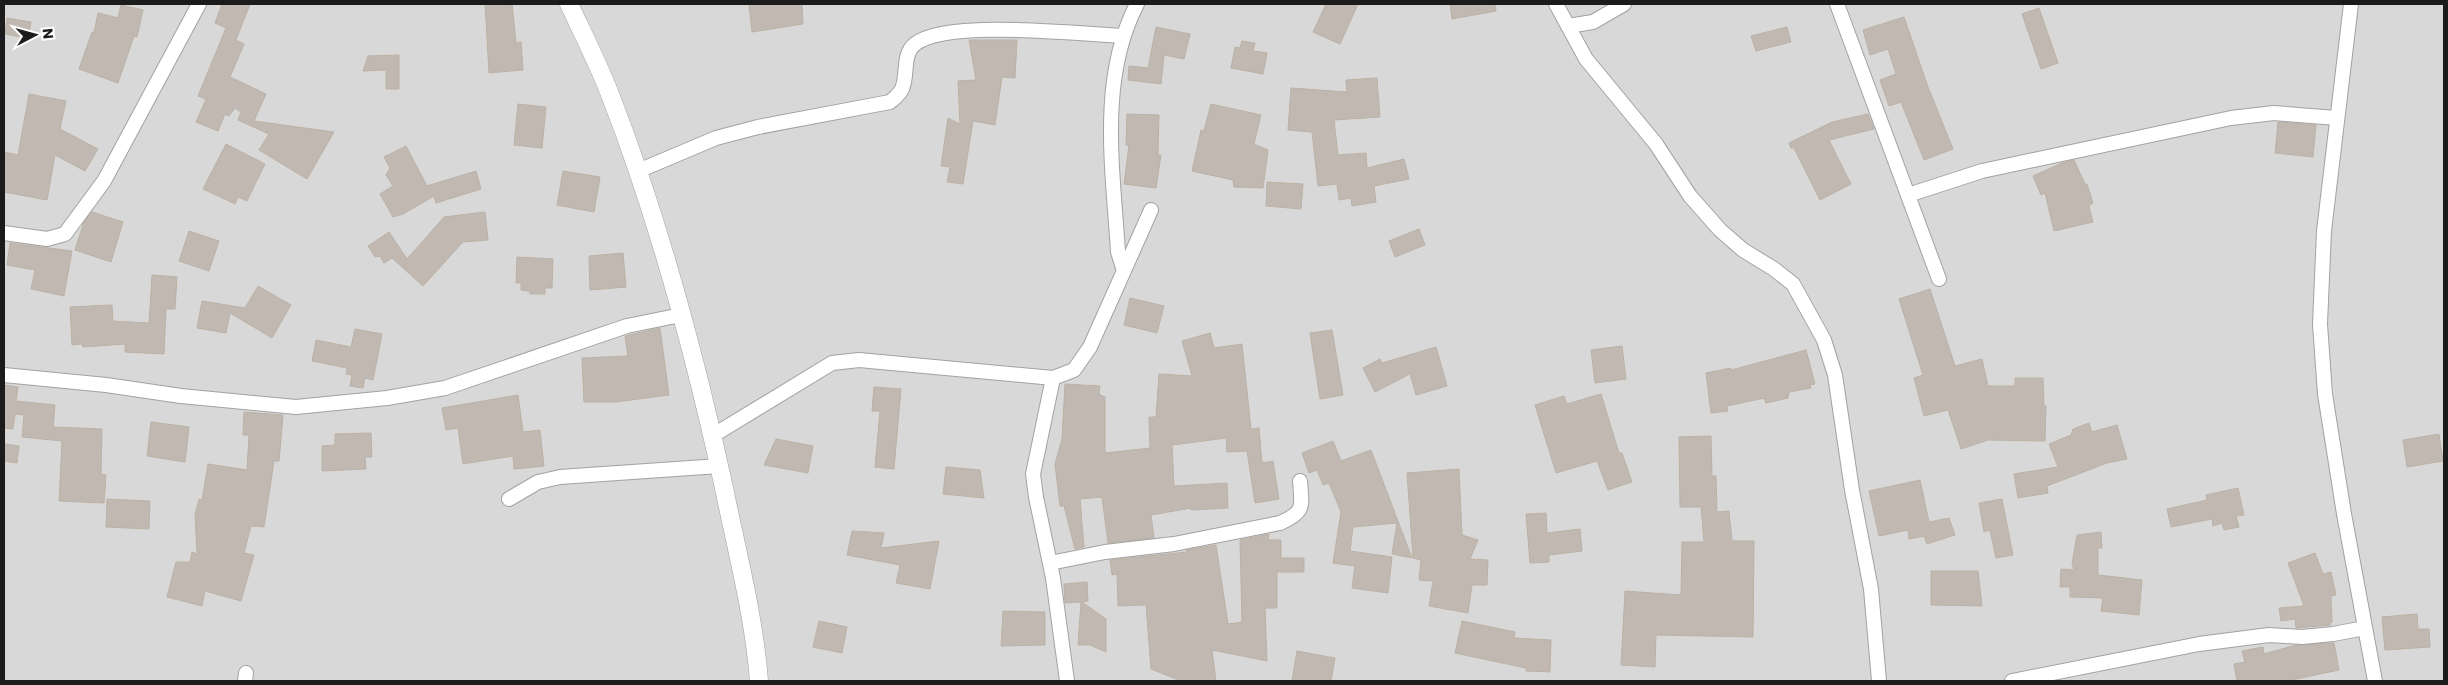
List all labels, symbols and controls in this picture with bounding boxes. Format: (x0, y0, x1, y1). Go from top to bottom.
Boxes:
north arrow (10, 10, 60, 60)
text: N (37, 27, 58, 40)

